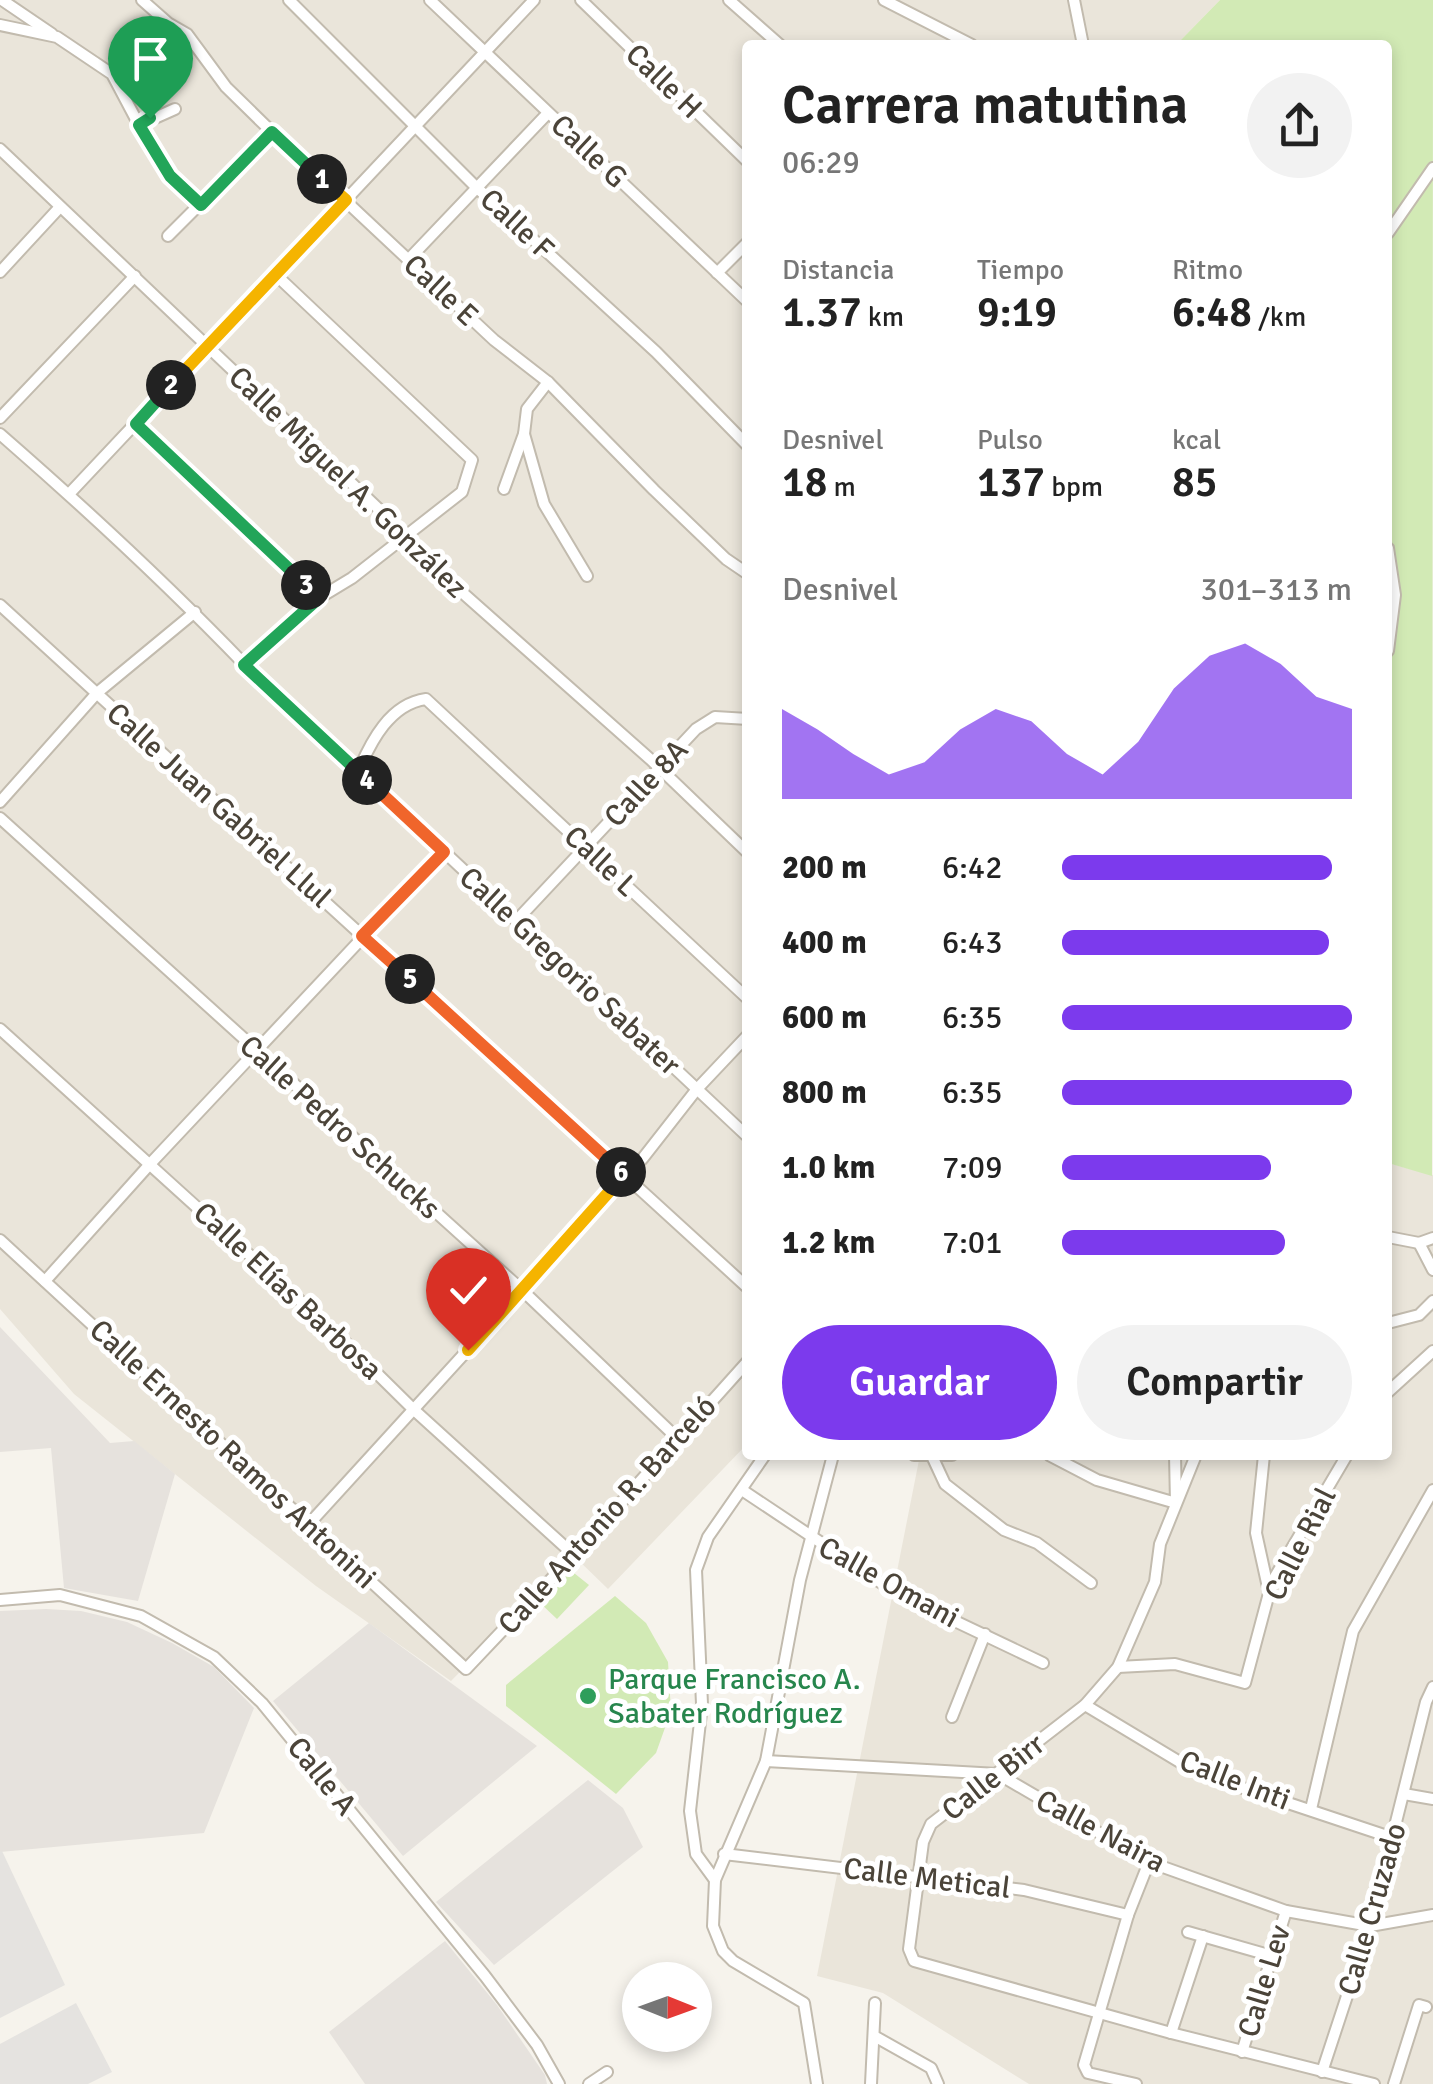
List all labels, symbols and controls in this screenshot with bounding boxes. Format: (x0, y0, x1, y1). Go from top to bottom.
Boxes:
pin (108, 16, 193, 119)
icon: arrive (123, 31, 178, 86)
street label: Calle H (618, 36, 710, 127)
text: Carrera matutina (782, 71, 1188, 139)
button: share (1247, 73, 1352, 178)
street label: Calle G (543, 107, 635, 196)
text: 06:29 (782, 143, 860, 182)
pin: 1 (297, 154, 347, 204)
text: 1 (314, 162, 330, 196)
street label: Calle F (472, 181, 561, 268)
street label: Calle E (396, 247, 486, 334)
text: Distancia (782, 253, 895, 287)
text: Tiempo (977, 253, 1064, 287)
text: Ritmo (1172, 253, 1243, 287)
text: 1.37 (782, 287, 862, 338)
text: 9:19 (977, 287, 1057, 338)
text: 6:48 (1172, 287, 1252, 338)
text: km (862, 300, 904, 334)
text: /km (1252, 300, 1306, 334)
street label: Calle Miguel A. González (221, 359, 475, 606)
pin: 2 (146, 360, 196, 410)
text: 2 (163, 368, 179, 402)
text: Desnivel (782, 423, 884, 457)
text: Pulso (977, 423, 1043, 457)
text: kcal (1172, 423, 1221, 457)
text: 18 (782, 457, 827, 508)
text: 137 (977, 457, 1045, 508)
text: 85 (1172, 457, 1217, 508)
text: m (827, 470, 856, 504)
text: bpm (1045, 470, 1103, 504)
pin: 3 (281, 560, 331, 610)
text: 3 (298, 568, 314, 602)
text: Desnivel (782, 570, 898, 609)
text: 301–313 m (1201, 570, 1352, 609)
street label: Calle Juan Gabriel Llul (99, 695, 339, 916)
street label: Calle 8A (597, 732, 696, 835)
pin: 4 (342, 755, 392, 805)
text: 4 (359, 763, 375, 797)
street label: Calle L (556, 818, 645, 905)
text: 200 m (782, 848, 867, 887)
text: 6:42 (942, 848, 1002, 887)
street label: Calle Gregorio Sabater (451, 859, 688, 1083)
text: 400 m (782, 923, 867, 962)
text: 6:43 (942, 923, 1002, 962)
pin: 5 (385, 954, 435, 1004)
text: 5 (402, 962, 418, 996)
text: 600 m (782, 998, 867, 1037)
text: 6:35 (942, 998, 1002, 1037)
street label: Calle Pedro Schucks (232, 1028, 448, 1227)
text: 800 m (782, 1073, 867, 1112)
text: 6:35 (942, 1073, 1002, 1112)
pin: 6 (596, 1147, 646, 1197)
text: 1.0 km (782, 1148, 875, 1187)
text: 7:09 (942, 1148, 1002, 1187)
text: 6 (613, 1155, 629, 1189)
street label: Calle Elías Barbosa (186, 1194, 390, 1388)
text: 1.2 km (782, 1223, 875, 1262)
text: 7:01 (942, 1223, 1002, 1262)
pin (426, 1248, 511, 1351)
icon: check (441, 1263, 496, 1318)
street label: Calle Ernesto Ramos Antonini (82, 1312, 384, 1597)
button: Guardar (782, 1325, 1057, 1440)
button: Compartir (1077, 1325, 1352, 1440)
street label: Calle Antonio R. Barceló (490, 1388, 724, 1642)
street label: Calle Rial (1256, 1482, 1345, 1607)
street label: Calle Omani (812, 1529, 966, 1636)
place label: Parque Francisco A. Sabater Rodríguez (608, 1661, 861, 1732)
marker: Parque Francisco A. Sabater Rodríguez (577, 1685, 599, 1707)
street label: Calle Birr (935, 1726, 1052, 1829)
street label: Calle A (279, 1730, 364, 1823)
street label: Calle Inti (1174, 1742, 1295, 1818)
street label: Calle Naira (1030, 1782, 1172, 1881)
street label: Calle Cruzado (1330, 1819, 1415, 1999)
street label: Calle Metical (841, 1850, 1013, 1907)
street label: Calle Lev (1230, 1920, 1299, 2042)
north arrow (622, 1962, 712, 2052)
map controls (622, 1962, 712, 2052)

